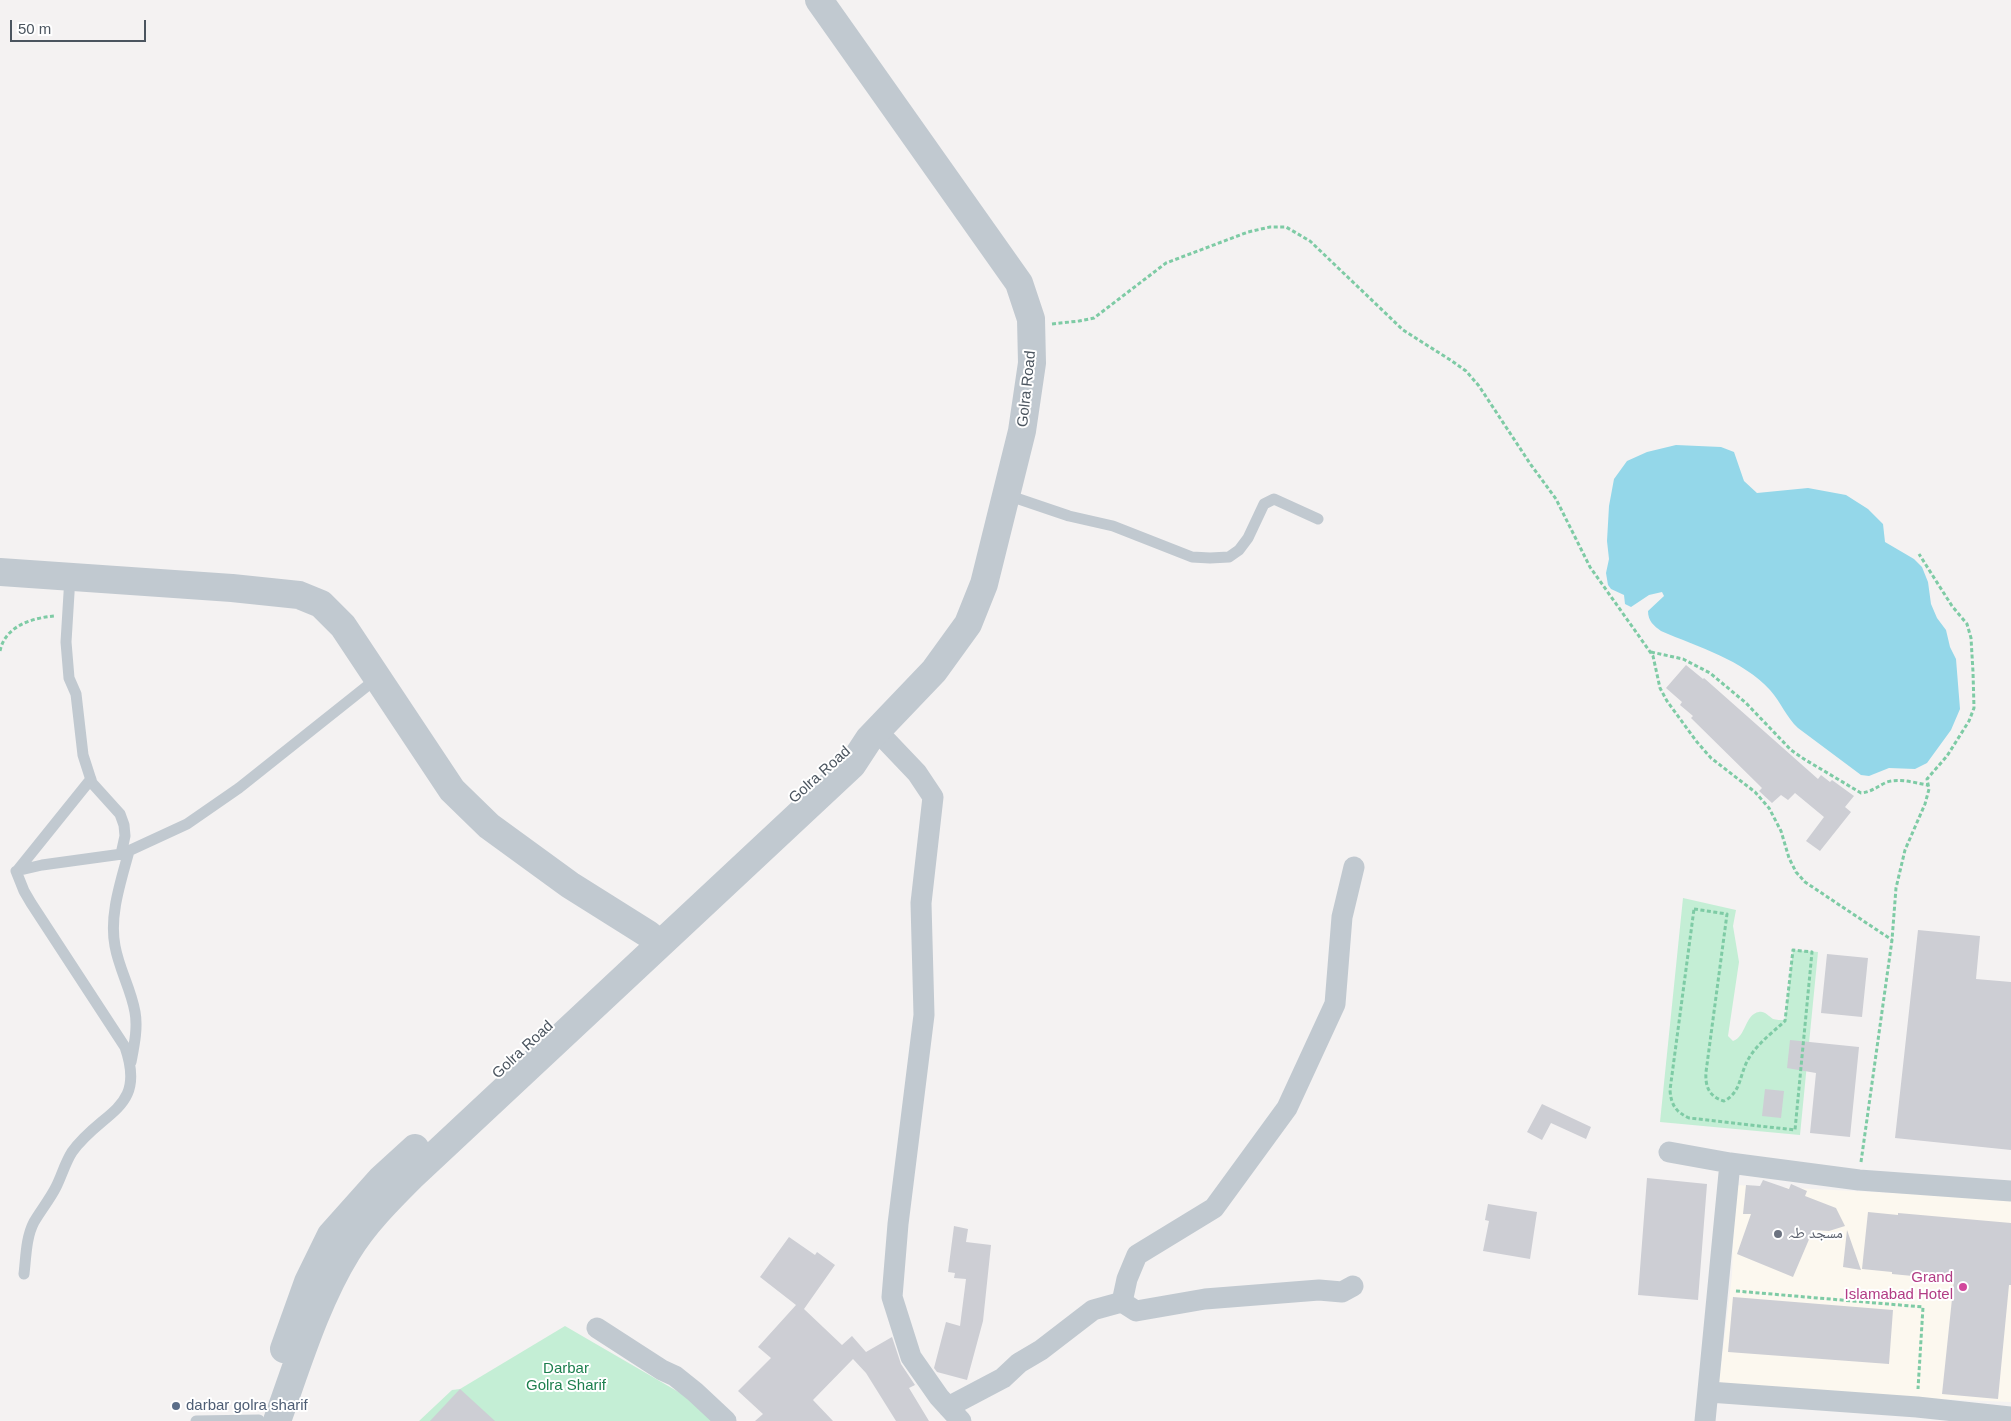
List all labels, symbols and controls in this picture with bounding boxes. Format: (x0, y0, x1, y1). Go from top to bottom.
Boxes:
scale bar (12, 10, 149, 42)
text: 50 m (18, 20, 51, 37)
street label: Golra Road (1014, 350, 1040, 428)
street label: Golra Road (785, 743, 855, 807)
street label: Golra Road (489, 1017, 557, 1083)
place label: مسجد طہ (1788, 1225, 1843, 1243)
marker: مسجد طہ (1772, 1228, 1784, 1240)
place label: Grand Islamabad Hotel (1845, 1269, 1953, 1304)
marker: Grand Islamabad Hotel (1957, 1281, 1969, 1293)
park label: Darbar Golra Sharif (526, 1360, 606, 1395)
place label: darbar golra sharif (186, 1397, 308, 1415)
marker: darbar golra sharif (170, 1400, 182, 1412)

